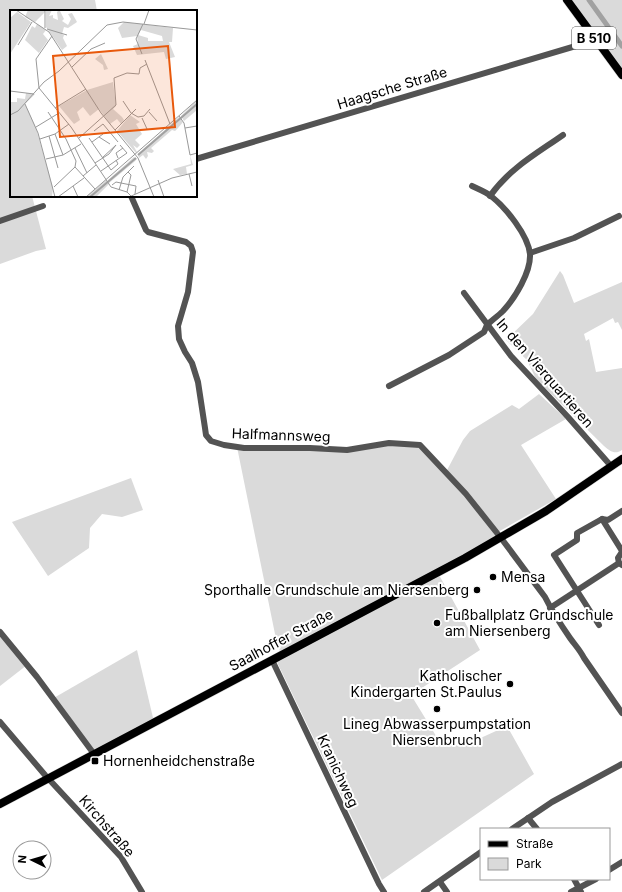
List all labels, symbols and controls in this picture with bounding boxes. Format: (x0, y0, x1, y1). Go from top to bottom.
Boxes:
inset map (10, 10, 197, 197)
road number: B 510 (572, 27, 616, 49)
street label: Haagsche Straße (335, 63, 449, 112)
street label: In den Vierquartieren (493, 315, 597, 431)
street label: Halfmannsweg (231, 424, 331, 445)
place label: Mensa (501, 568, 545, 585)
marker: Mensa (488, 572, 498, 582)
place label: Sporthalle Grundschule am Niersenberg (204, 581, 469, 598)
marker: Sporthalle Grundschule am Niersenberg (472, 585, 482, 595)
street label: Saalhoffer Straße (226, 605, 336, 674)
place label: Fußballplatz Grundschule am Niersenberg (445, 606, 613, 639)
marker: Fußballplatz Grundschule am Niersenberg (432, 618, 442, 628)
place label: Katholischer Kindergarten St.Paulus (350, 667, 502, 700)
marker: Katholischer Kindergarten St.Paulus (505, 679, 515, 689)
marker: Lineg Abwasserpumpstation Niersenbruch (432, 704, 442, 714)
place label: Lineg Abwasserpumpstation Niersenbruch (343, 715, 531, 748)
street label: Kranichweg (314, 732, 363, 810)
place label: Hornenheidchenstraße (103, 752, 255, 769)
marker: Hornenheidchenstraße (90, 756, 100, 766)
street label: Kirchstraße (76, 791, 139, 860)
legend (480, 828, 610, 880)
text: Straße (516, 836, 553, 851)
north arrow (12, 840, 52, 880)
text: N (15, 854, 29, 864)
text: Park (516, 856, 542, 871)

